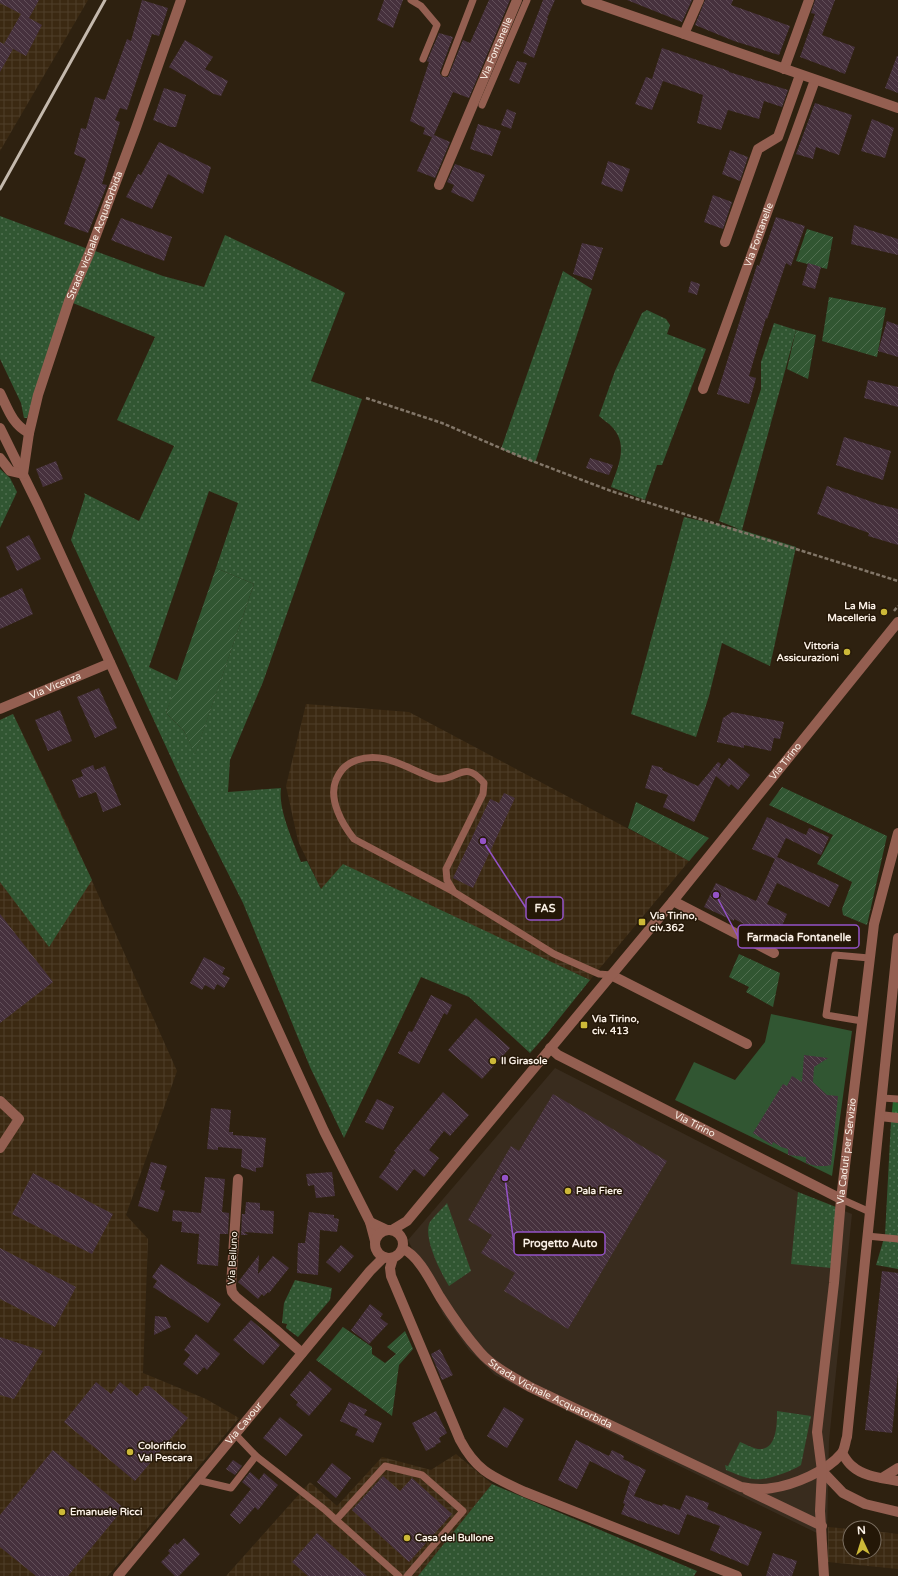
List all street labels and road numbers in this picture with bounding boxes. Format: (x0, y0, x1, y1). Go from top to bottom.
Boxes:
street label: Via Fontanelle (478, 15, 515, 82)
street label: Strada vicinale Acquatorbida (64, 170, 125, 301)
street label: Via Fontanelle (742, 201, 776, 268)
street label: Via Vicenza (28, 670, 83, 702)
street label: Via Tirino (767, 740, 804, 782)
street label: Via Caduti per Servizio (835, 1097, 859, 1205)
street label: Via Tirino (672, 1109, 717, 1140)
street label: Via Belluno (226, 1231, 240, 1285)
street label: Strada Vicinale Acquatorbida (486, 1357, 614, 1431)
street label: Via Cavour (223, 1400, 265, 1447)

